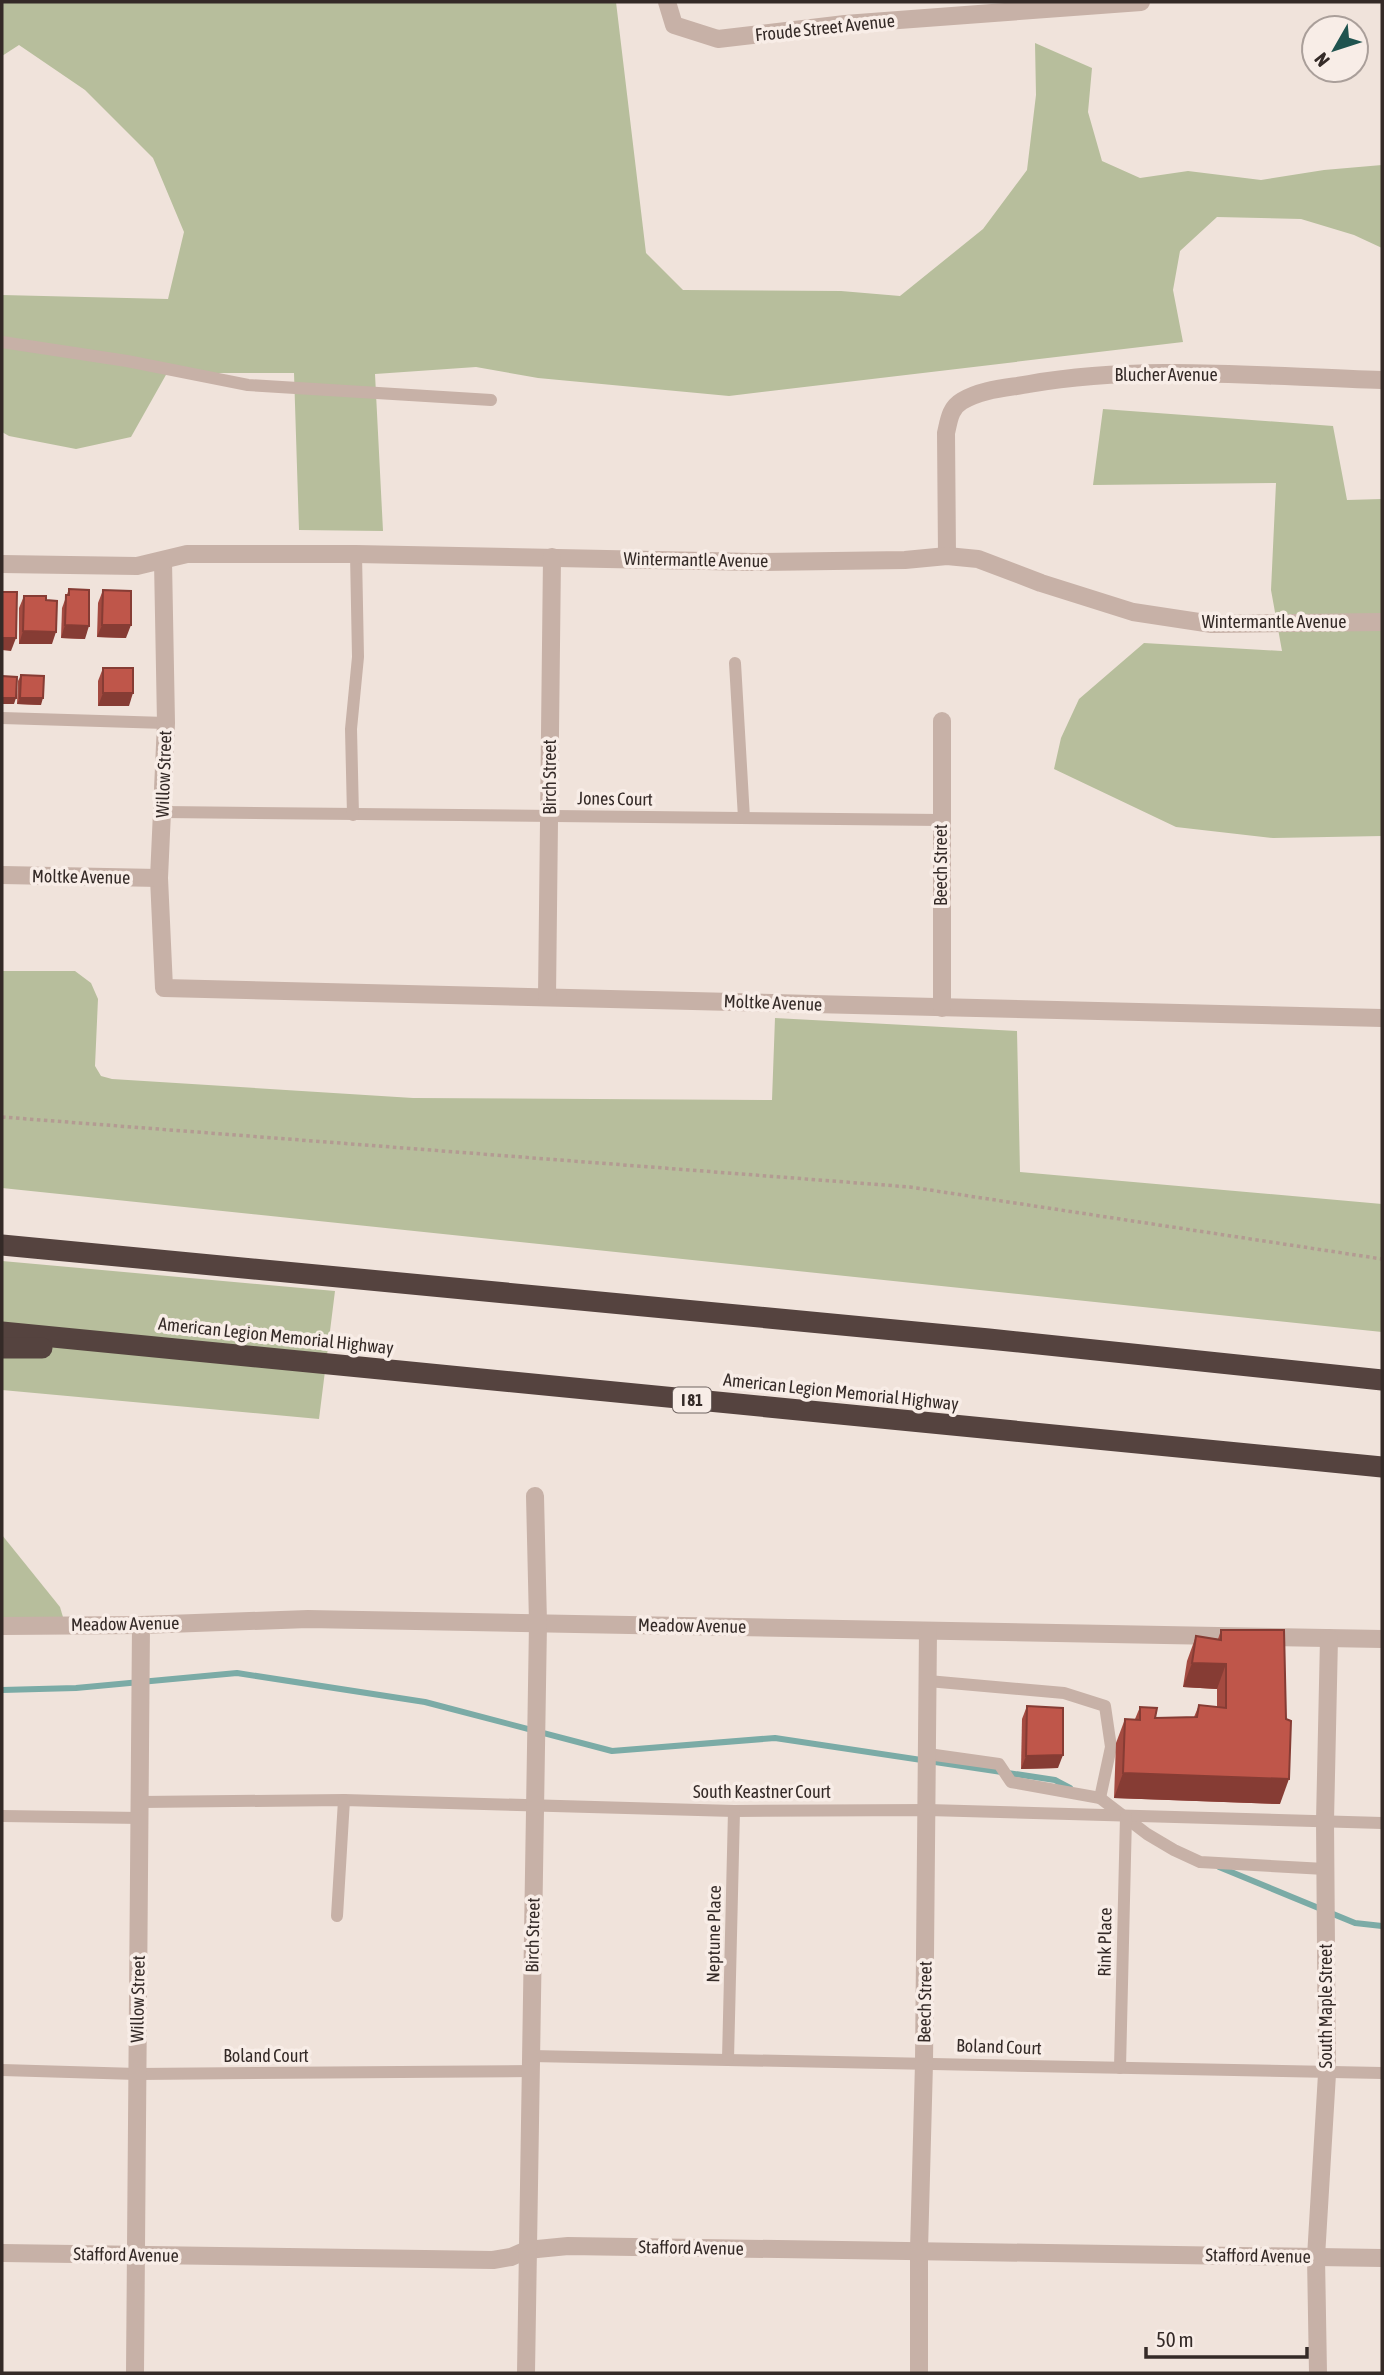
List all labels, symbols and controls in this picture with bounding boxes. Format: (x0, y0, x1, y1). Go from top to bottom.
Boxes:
street label: Froude Street Avenue (754, 10, 896, 45)
north arrow (1300, 14, 1370, 84)
text: N (1310, 48, 1334, 71)
street label: Blucher Avenue (1114, 364, 1218, 385)
street label: Wintermantle Avenue (623, 548, 769, 571)
street label: Wintermantle Avenue (1202, 611, 1346, 632)
street label: Willow Street (151, 730, 176, 818)
street label: Birch Street (539, 739, 560, 815)
street label: Jones Court (577, 787, 653, 810)
street label: Beech Street (930, 824, 951, 906)
street label: Moltke Avenue (32, 865, 130, 888)
street label: Moltke Avenue (723, 990, 823, 1015)
street label: American Legion Memorial Highway (157, 1313, 395, 1358)
street label: American Legion Memorial Highway (722, 1369, 960, 1414)
road number: I 81 (673, 1388, 711, 1412)
street label: Meadow Avenue (71, 1612, 179, 1635)
street label: Meadow Avenue (638, 1614, 746, 1637)
street label: South Keastner Court (693, 1781, 831, 1802)
street label: Neptune Place (702, 1885, 725, 1983)
street label: Birch Street (521, 1897, 544, 1973)
street label: Rink Place (1093, 1907, 1116, 1977)
street label: South Maple Street (1315, 1944, 1336, 2068)
street label: Willow Street (126, 1955, 149, 2043)
street label: Beech Street (913, 1961, 936, 2043)
street label: Boland Court (956, 2035, 1042, 2058)
street label: Boland Court (223, 2045, 309, 2066)
street label: Stafford Avenue (638, 2236, 744, 2259)
street label: Stafford Avenue (73, 2243, 179, 2266)
street label: Stafford Avenue (1205, 2244, 1311, 2267)
scale bar (1146, 2316, 1307, 2360)
text: 50 m (1156, 2327, 1194, 2351)

